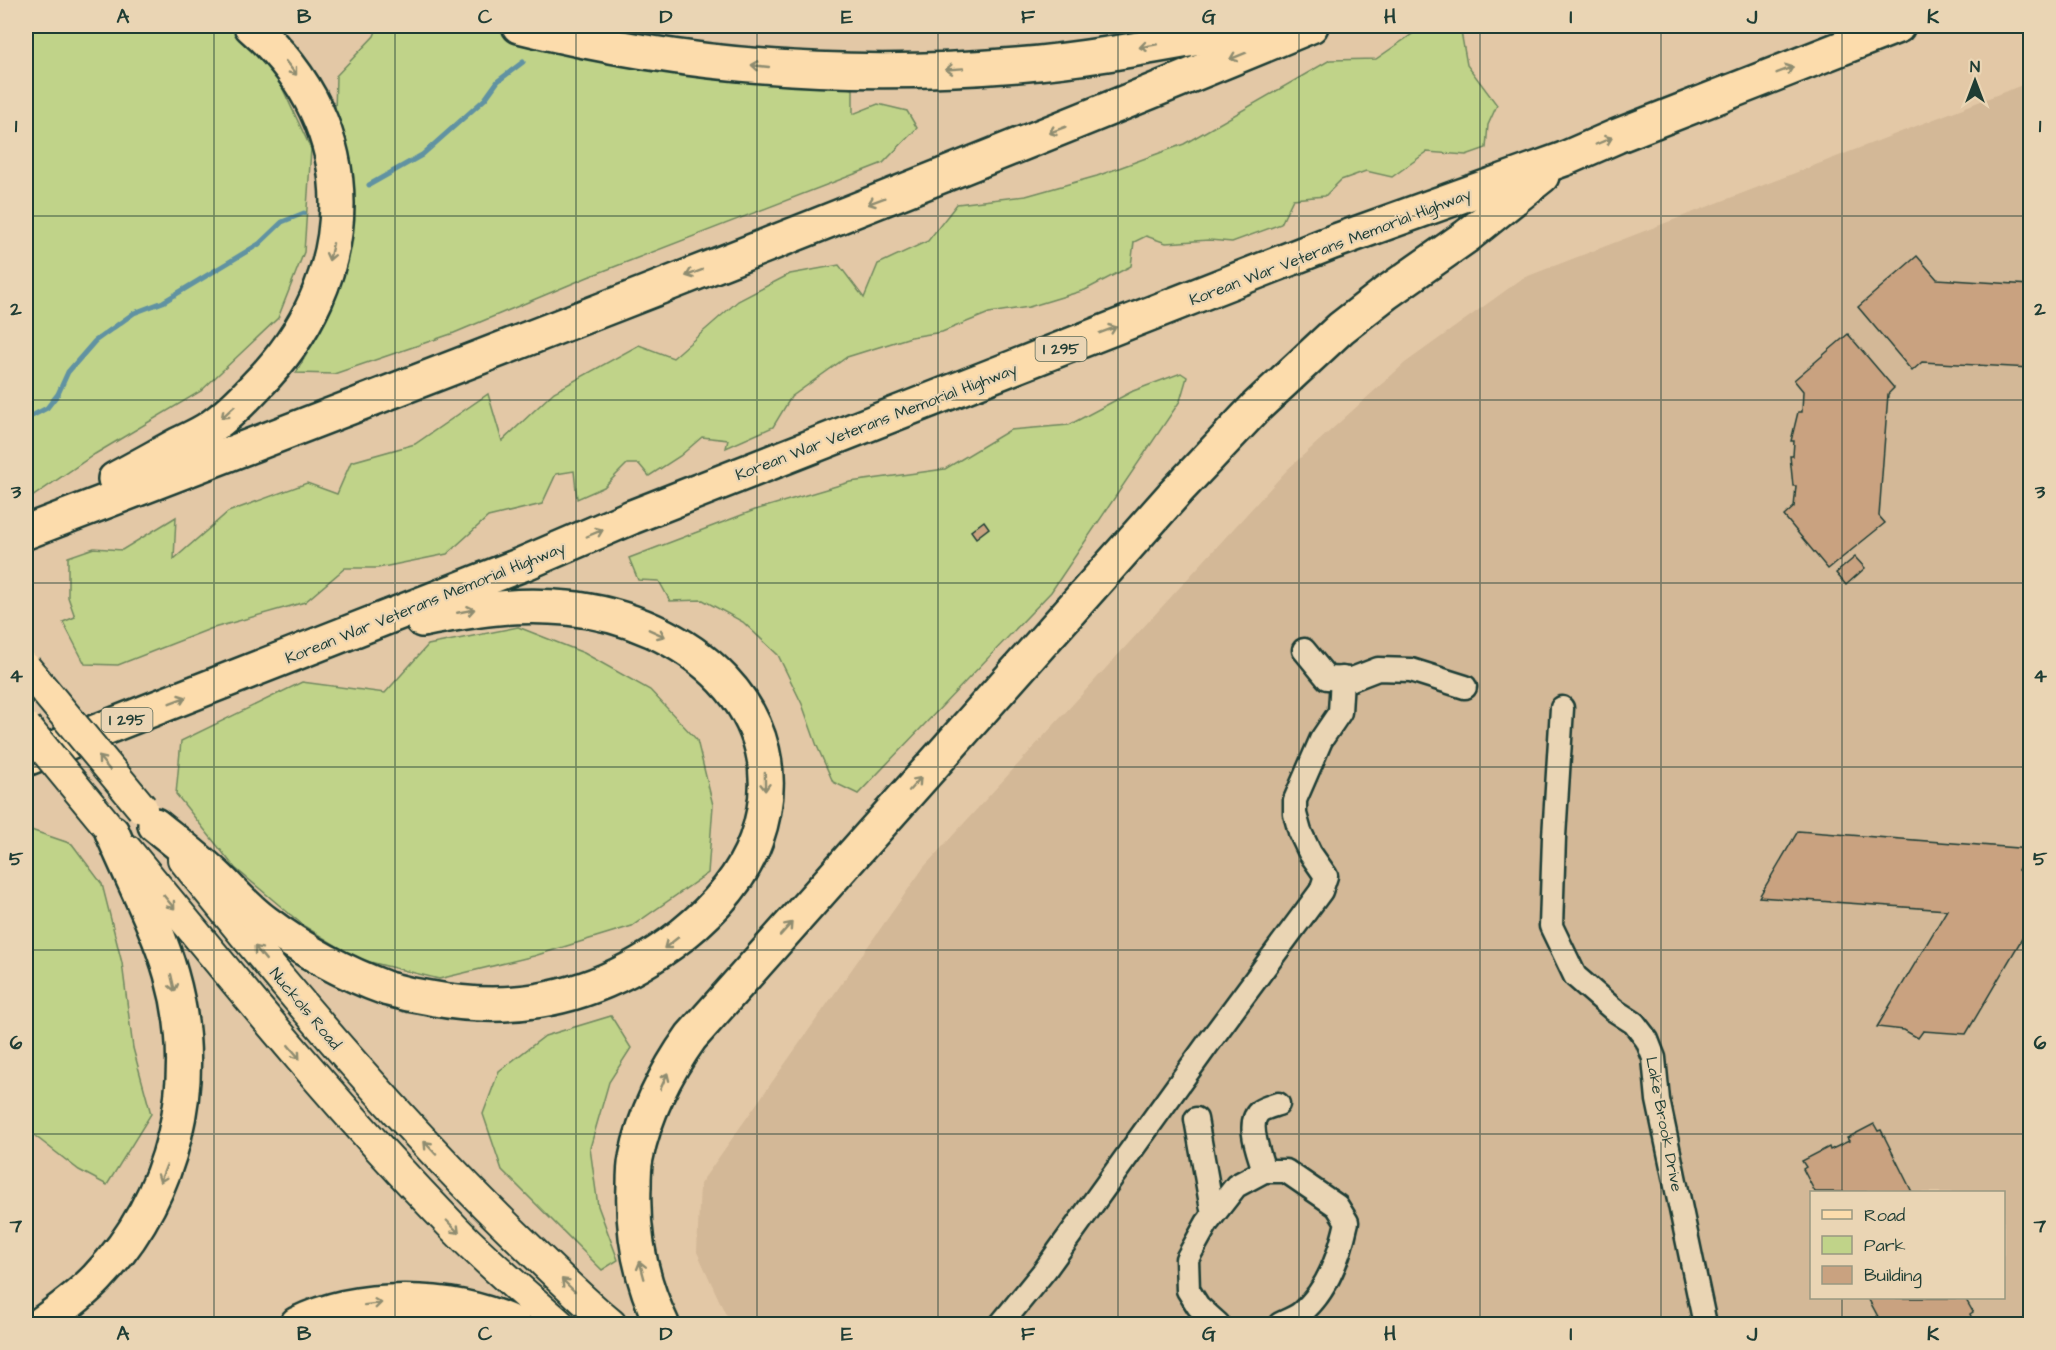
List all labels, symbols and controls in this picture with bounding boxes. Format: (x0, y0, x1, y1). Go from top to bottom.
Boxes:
text: A (117, 3, 130, 31)
text: B (297, 3, 312, 31)
text: C (478, 3, 493, 31)
text: D (660, 3, 673, 31)
text: E (841, 3, 853, 31)
text: F (1021, 3, 1036, 31)
text: G (1202, 3, 1216, 31)
text: H (1384, 3, 1396, 31)
text: I (1569, 3, 1573, 31)
text: J (1746, 3, 1758, 31)
text: K (1927, 3, 1940, 31)
one-way arrow (1138, 41, 1158, 52)
one-way arrow (1229, 51, 1247, 62)
north arrow (1945, 51, 2005, 111)
text: N (1970, 56, 1980, 78)
one-way arrow (285, 59, 298, 75)
one-way arrow (750, 60, 770, 71)
one-way arrow (1776, 63, 1794, 74)
one-way arrow (945, 64, 965, 75)
text: 1 (15, 112, 18, 140)
text: 1 (2039, 112, 2042, 140)
one-way arrow (1049, 125, 1067, 136)
one-way arrow (1595, 135, 1613, 146)
street label: Korean War Veterans Memorial Highway (1186, 183, 1475, 312)
one-way arrow (867, 197, 886, 208)
one-way arrow (325, 242, 337, 261)
one-way arrow (686, 268, 704, 279)
text: 2 (9, 295, 22, 323)
text: 2 (2033, 295, 2046, 323)
one-way arrow (1098, 324, 1117, 335)
road number: I 295 (1036, 337, 1086, 361)
street label: Korean War Veterans Memorial Highway (732, 358, 1021, 487)
one-way arrow (220, 405, 235, 419)
text: 3 (10, 478, 22, 506)
text: 3 (2034, 478, 2046, 506)
one-way arrow (585, 527, 603, 538)
street label: Korean War Veterans Memorial Highway (282, 536, 569, 670)
one-way arrow (456, 605, 475, 616)
one-way arrow (647, 628, 665, 639)
text: 4 (9, 662, 23, 690)
text: 4 (2033, 662, 2047, 690)
one-way arrow (168, 694, 187, 705)
road number: I 295 (102, 708, 152, 732)
one-way arrow (98, 755, 111, 771)
one-way arrow (759, 771, 770, 791)
one-way arrow (908, 777, 922, 792)
text: 5 (9, 845, 24, 873)
text: 5 (2033, 845, 2048, 873)
one-way arrow (163, 894, 176, 910)
one-way arrow (779, 922, 793, 937)
one-way arrow (664, 937, 680, 950)
one-way arrow (253, 946, 266, 962)
street label: Nuckols Road (264, 963, 346, 1054)
one-way arrow (168, 973, 180, 992)
text: 6 (10, 1029, 23, 1057)
text: 6 (2034, 1029, 2047, 1057)
one-way arrow (287, 1044, 301, 1059)
street label: Lake Brook Drive (1640, 1055, 1688, 1194)
one-way arrow (659, 1072, 670, 1090)
one-way arrow (422, 1140, 437, 1155)
one-way arrow (156, 1165, 167, 1183)
legend (1810, 1191, 2005, 1299)
text: Road (1864, 1203, 1905, 1228)
text: 7 (9, 1212, 23, 1240)
text: 7 (2033, 1212, 2047, 1240)
one-way arrow (446, 1220, 461, 1235)
text: Park (1864, 1233, 1906, 1258)
one-way arrow (636, 1261, 648, 1280)
text: Building (1864, 1263, 1922, 1289)
one-way arrow (560, 1278, 575, 1292)
one-way arrow (363, 1298, 383, 1309)
text: A (117, 1320, 130, 1348)
text: B (297, 1320, 312, 1348)
text: C (478, 1320, 493, 1348)
text: D (660, 1320, 673, 1348)
text: E (841, 1320, 853, 1348)
text: F (1021, 1320, 1036, 1348)
text: G (1202, 1320, 1216, 1348)
text: H (1384, 1320, 1396, 1348)
text: I (1569, 1320, 1573, 1348)
text: J (1746, 1320, 1758, 1348)
text: K (1927, 1320, 1940, 1348)

